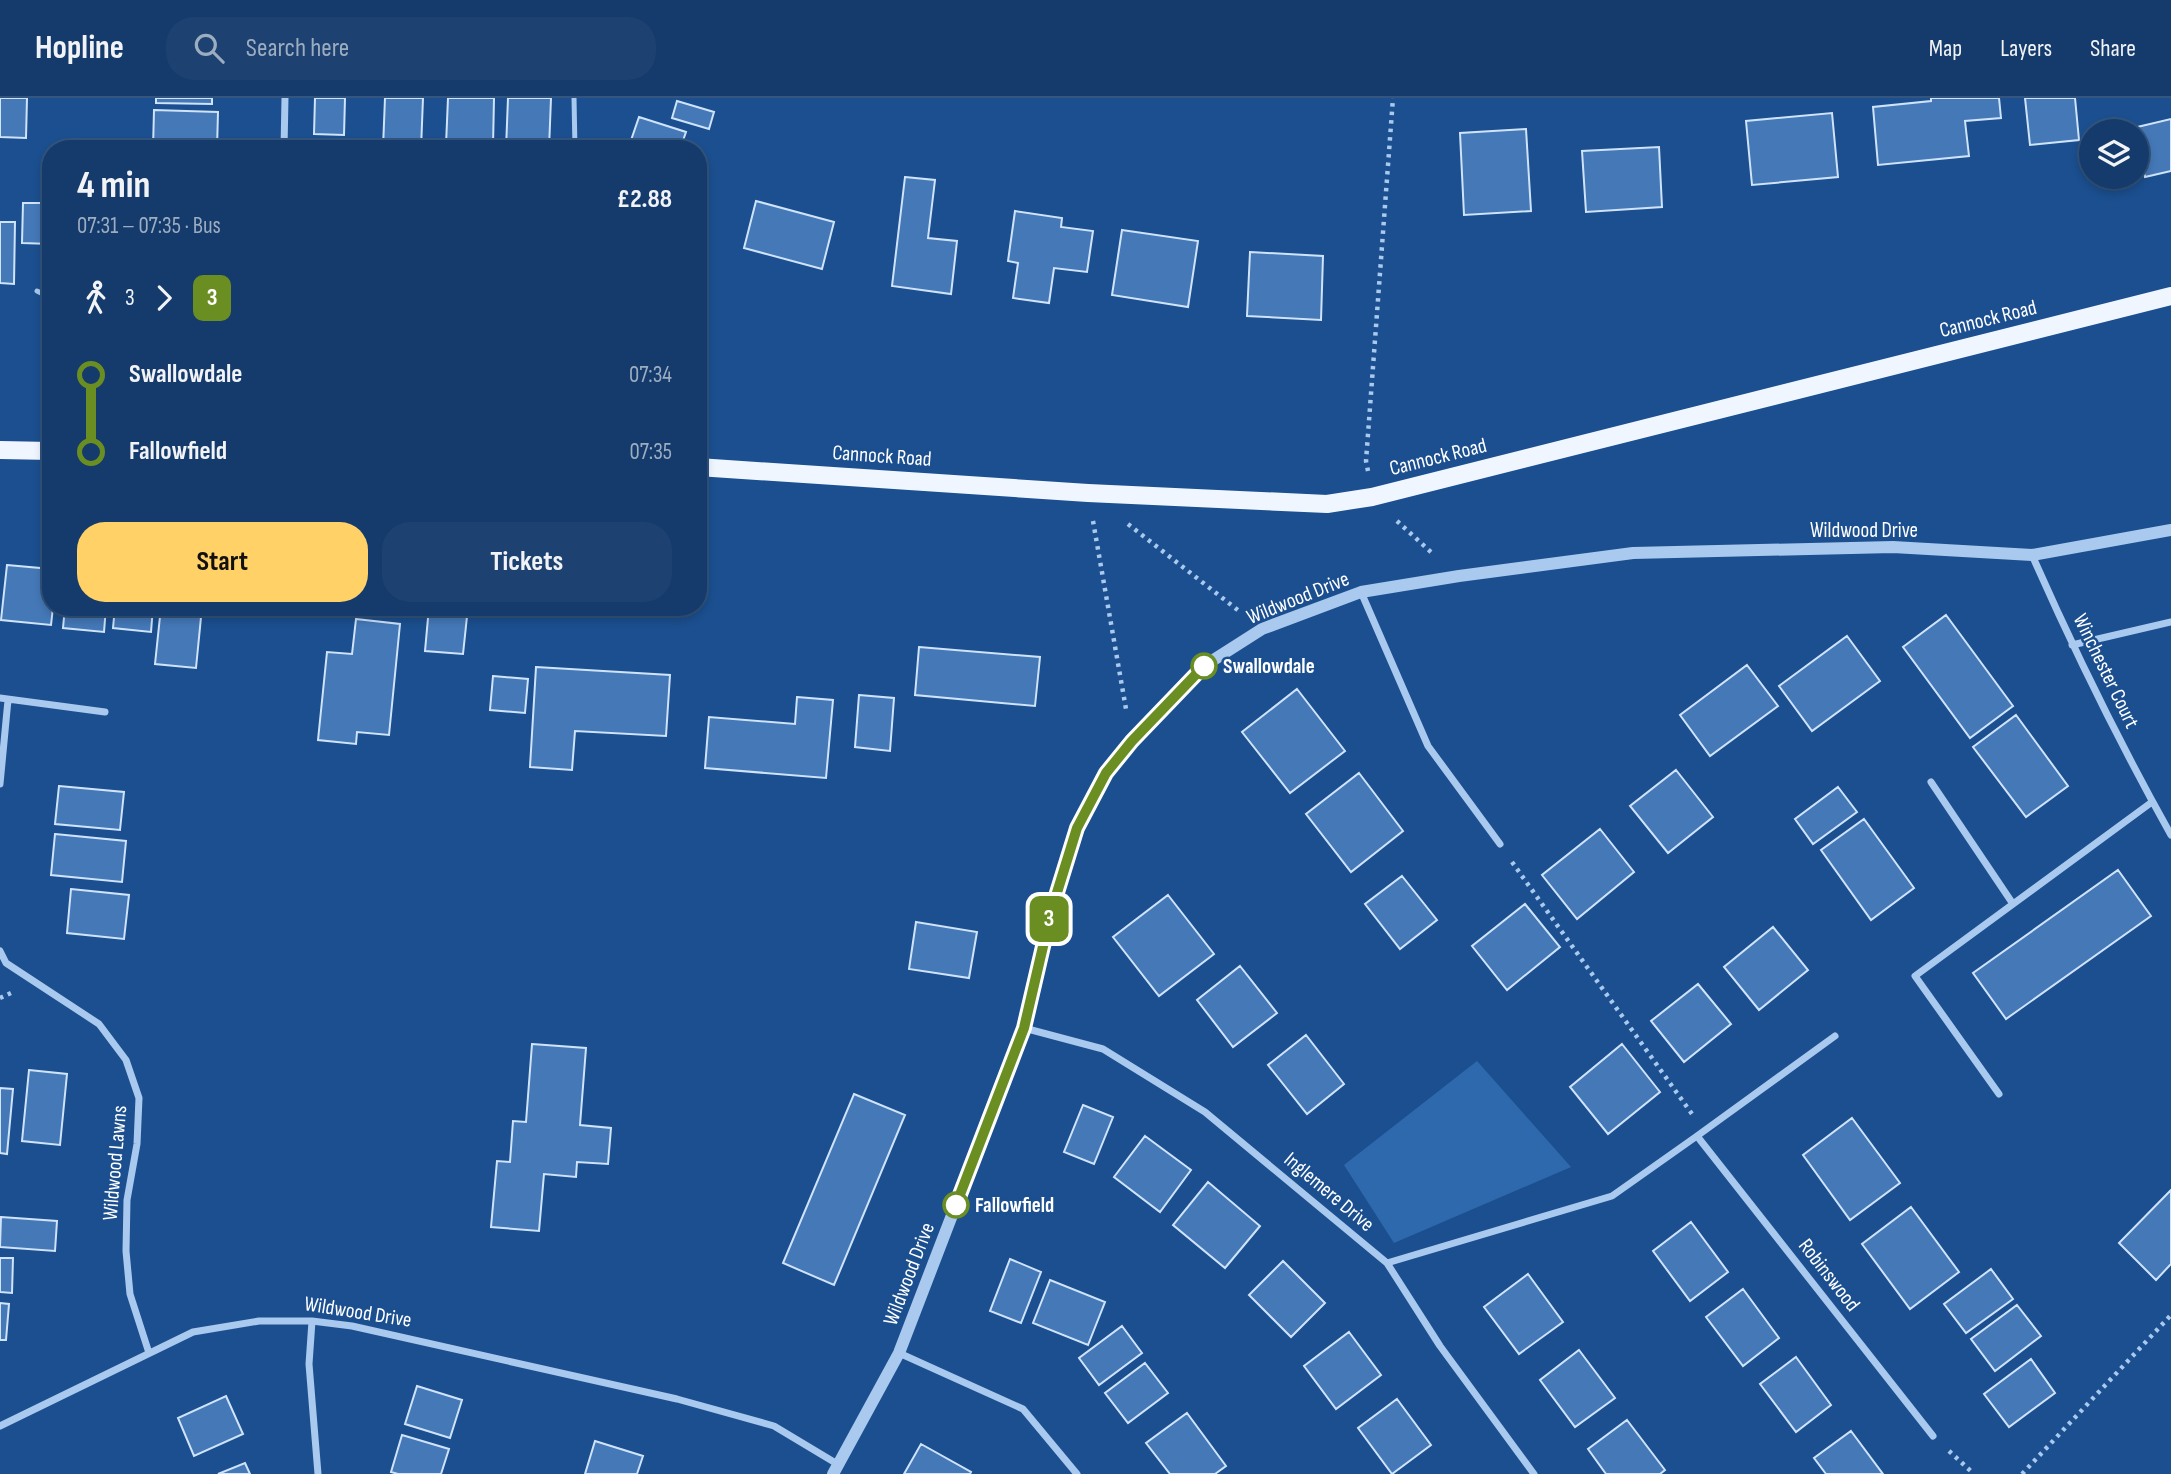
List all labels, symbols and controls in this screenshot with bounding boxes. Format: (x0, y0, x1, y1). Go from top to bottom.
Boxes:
search box (166, 17, 656, 80)
text: Hopline (35, 28, 124, 68)
icon: search (190, 29, 228, 67)
text: Search here (246, 33, 349, 64)
text: Map (1929, 34, 1962, 63)
text: Layers (2000, 34, 2052, 63)
text: Share (2090, 34, 2136, 63)
map controls (2079, 119, 2149, 189)
button: layers (2079, 119, 2149, 189)
text: 4 min (77, 163, 150, 208)
text: £2.88 (617, 184, 672, 215)
text: 07:31 – 07:35 · Bus (77, 212, 221, 240)
icon: walk (77, 279, 115, 317)
icon: forward (145, 279, 183, 317)
text: 3 (207, 283, 217, 312)
text: 3 (125, 284, 135, 312)
street label: Cannock Road (1937, 295, 2039, 343)
text: Swallowdale (129, 359, 242, 390)
text: 07:34 (629, 361, 672, 389)
street label: Cannock Road (1387, 433, 1489, 481)
text: Fallowfield (129, 436, 227, 467)
text: 07:35 (630, 438, 672, 466)
street label: Cannock Road (832, 440, 932, 472)
street label: Wildwood Drive (1810, 518, 1918, 543)
button: Start (77, 522, 368, 602)
button: Tickets (382, 522, 672, 602)
street label: Wildwood Drive (1243, 566, 1353, 630)
street label: Winchester Court (2068, 610, 2144, 732)
marker: Swallowdale (1191, 653, 1217, 679)
place label: Swallowdale (1223, 654, 1315, 679)
line badge: 3 (1026, 896, 1072, 942)
text: 3 (1044, 904, 1054, 933)
street label: Wildwood Lawns (98, 1104, 132, 1222)
street label: Inglemere Drive (1279, 1147, 1379, 1237)
marker: Fallowfield (943, 1192, 969, 1218)
place label: Fallowfield (975, 1193, 1054, 1218)
street label: Wildwood Drive (878, 1219, 940, 1329)
street label: Robinswood (1793, 1234, 1865, 1316)
street label: Wildwood Drive (303, 1291, 413, 1333)

